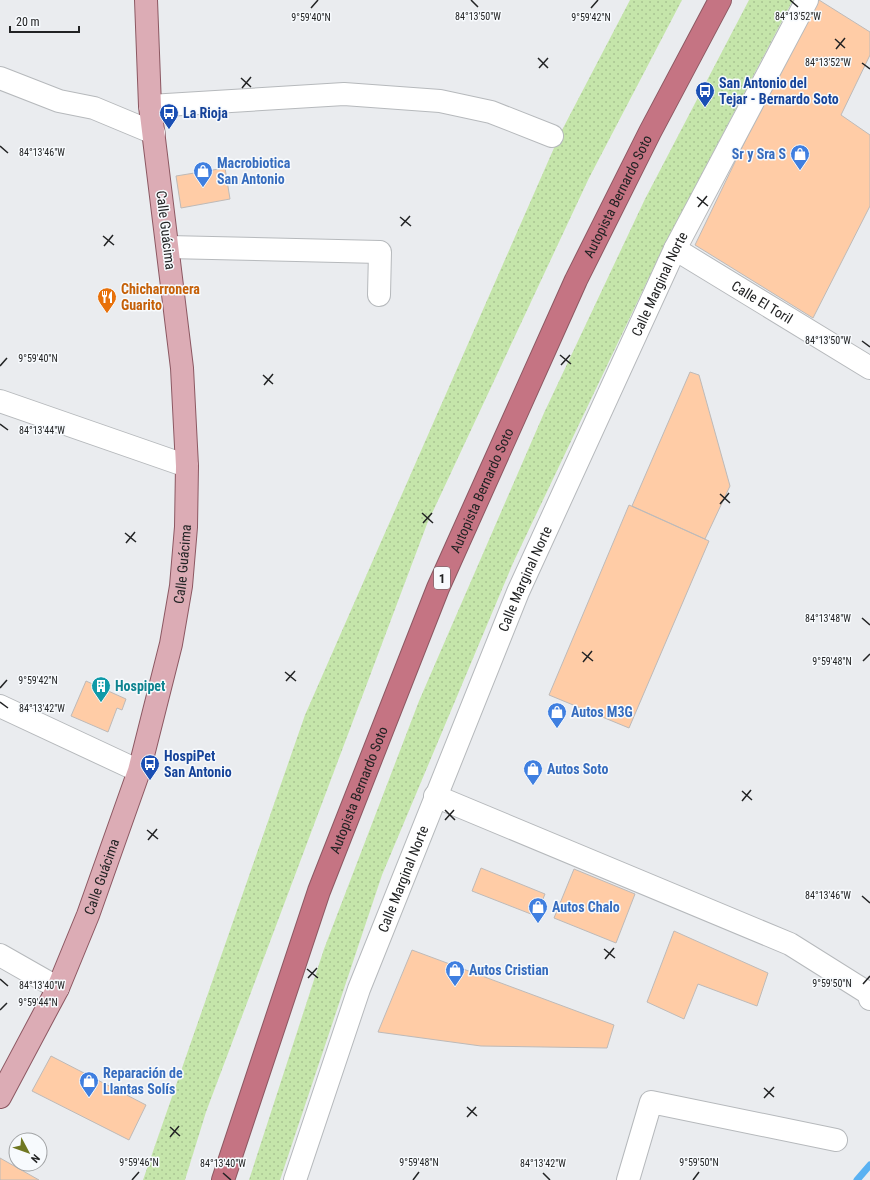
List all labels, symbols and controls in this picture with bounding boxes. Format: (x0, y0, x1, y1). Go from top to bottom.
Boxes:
scale bar (10, 8, 79, 34)
text: 84°13'50"W (455, 11, 501, 22)
text: 84°13'52"W (775, 11, 821, 22)
text: 9°59'40"N (291, 12, 331, 23)
text: 9°59'42"N (571, 12, 611, 23)
text: 20 m (16, 15, 40, 29)
text: 84°13'52"W (805, 57, 851, 68)
place label: San Antonio del Tejar - Bernardo Soto (719, 75, 839, 107)
bus stop icon: San Antonio del Tejar - Bernardo Soto (694, 80, 716, 108)
bus stop icon: La Rioja (158, 102, 180, 130)
place label: La Rioja (183, 105, 228, 121)
street label: Autopista Bernardo Soto (580, 132, 655, 260)
shop icon: Sr y Sra S (789, 143, 811, 171)
place label: Sr y Sra S (732, 146, 786, 162)
text: 84°13'46"W (19, 147, 65, 158)
place label: Macrobiotica San Antonio (217, 155, 291, 187)
shop icon: Macrobiotica San Antonio (192, 160, 214, 188)
street label: Calle Guácima (153, 190, 179, 270)
street label: Calle Marginal Norte (628, 229, 691, 339)
street label: Calle El Toril (729, 277, 795, 327)
place label: Chicharronera Guarito (121, 281, 200, 313)
restaurant icon: Chicharronera Guarito (96, 286, 118, 314)
text: 84°13'50"W (805, 335, 851, 346)
text: 9°59'40"N (18, 353, 58, 364)
text: 84°13'44"W (19, 425, 65, 436)
street label: Autopista Bernardo Soto (447, 425, 517, 555)
street label: Calle Marginal Norte (495, 523, 555, 634)
street label: Calle Guácima (170, 524, 194, 605)
road number: 1 (434, 567, 450, 589)
text: 84°13'48"W (805, 613, 851, 624)
text: 9°59'48"N (812, 656, 852, 667)
text: 9°59'42"N (18, 675, 58, 686)
building icon: Hospipet (90, 675, 112, 703)
place label: Hospipet (115, 678, 165, 694)
shop icon: Autos M3G (546, 701, 568, 729)
text: 84°13'42"W (19, 703, 65, 714)
place label: Autos M3G (571, 704, 633, 720)
street label: Autopista Bernardo Soto (327, 724, 391, 856)
place label: HospiPet San Antonio (164, 748, 232, 780)
bus stop icon: HospiPet San Antonio (139, 753, 161, 781)
shop icon: Autos Soto (522, 758, 544, 786)
place label: Autos Soto (547, 761, 608, 777)
street label: Calle Marginal Norte (375, 823, 432, 935)
street label: Calle Guácima (81, 837, 122, 917)
text: 84°13'46"W (805, 890, 851, 901)
shop icon: Autos Chalo (527, 896, 549, 924)
place label: Autos Chalo (552, 899, 620, 915)
shop icon: Autos Cristian (444, 959, 466, 987)
place label: Autos Cristian (469, 962, 549, 978)
text: 9°59'50"N (812, 978, 852, 989)
text: 84°13'40"W (19, 980, 65, 991)
text: 9°59'44"N (18, 997, 58, 1008)
place label: Reparación de Llantas Solís (103, 1065, 183, 1097)
shop icon: Reparación de Llantas Solís (78, 1070, 100, 1098)
north arrow (8, 1132, 48, 1172)
text: N (28, 1151, 42, 1165)
text: 9°59'46"N (119, 1157, 159, 1168)
text: 9°59'48"N (399, 1157, 439, 1168)
text: 9°59'50"N (679, 1157, 719, 1168)
text: 84°13'40"W (200, 1158, 246, 1169)
text: 84°13'42"W (520, 1158, 566, 1169)

